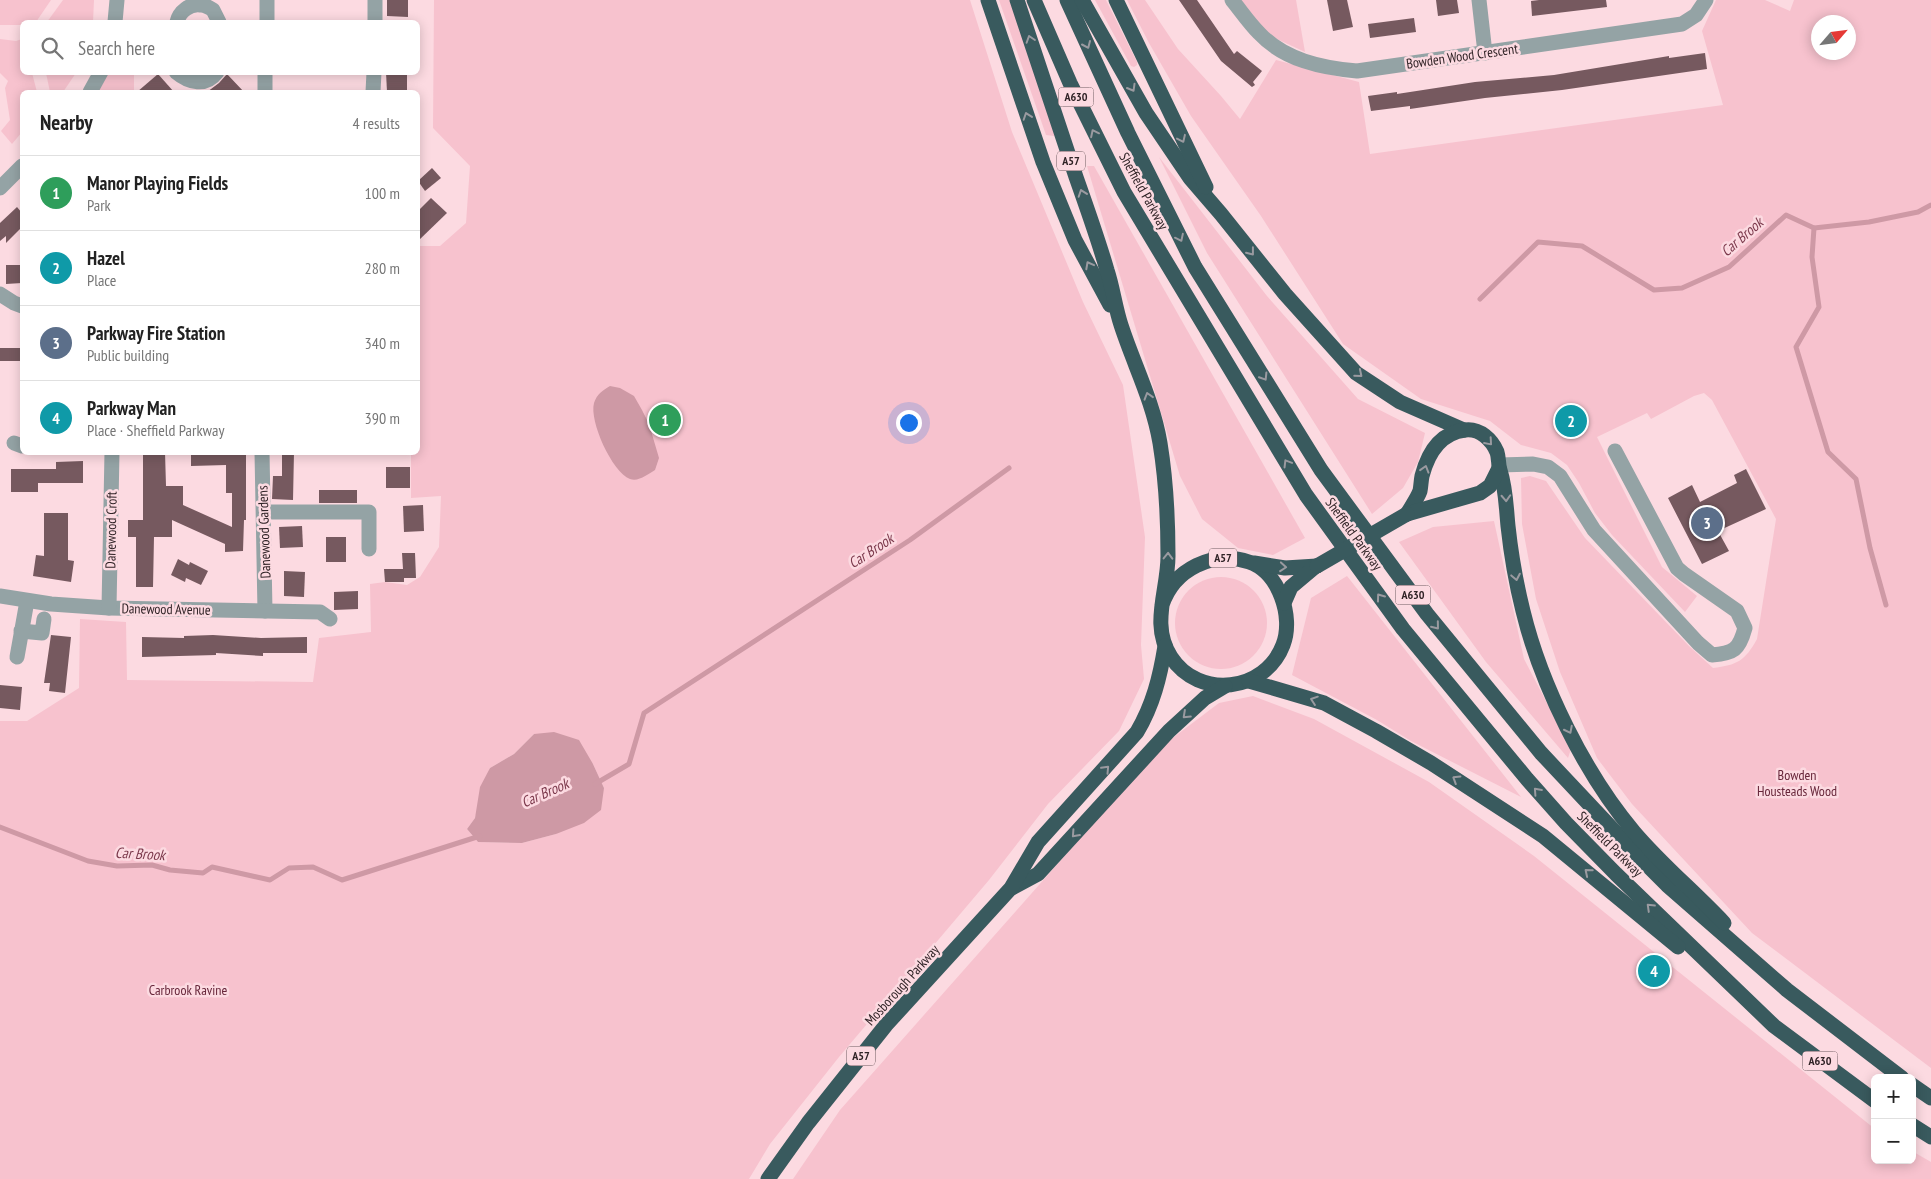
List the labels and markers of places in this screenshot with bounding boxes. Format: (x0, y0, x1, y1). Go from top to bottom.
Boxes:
pin: 1 (649, 401, 681, 439)
pin: 2 (1555, 402, 1587, 440)
pin: 3 (1691, 504, 1723, 542)
pin: 4 (1638, 952, 1670, 990)

